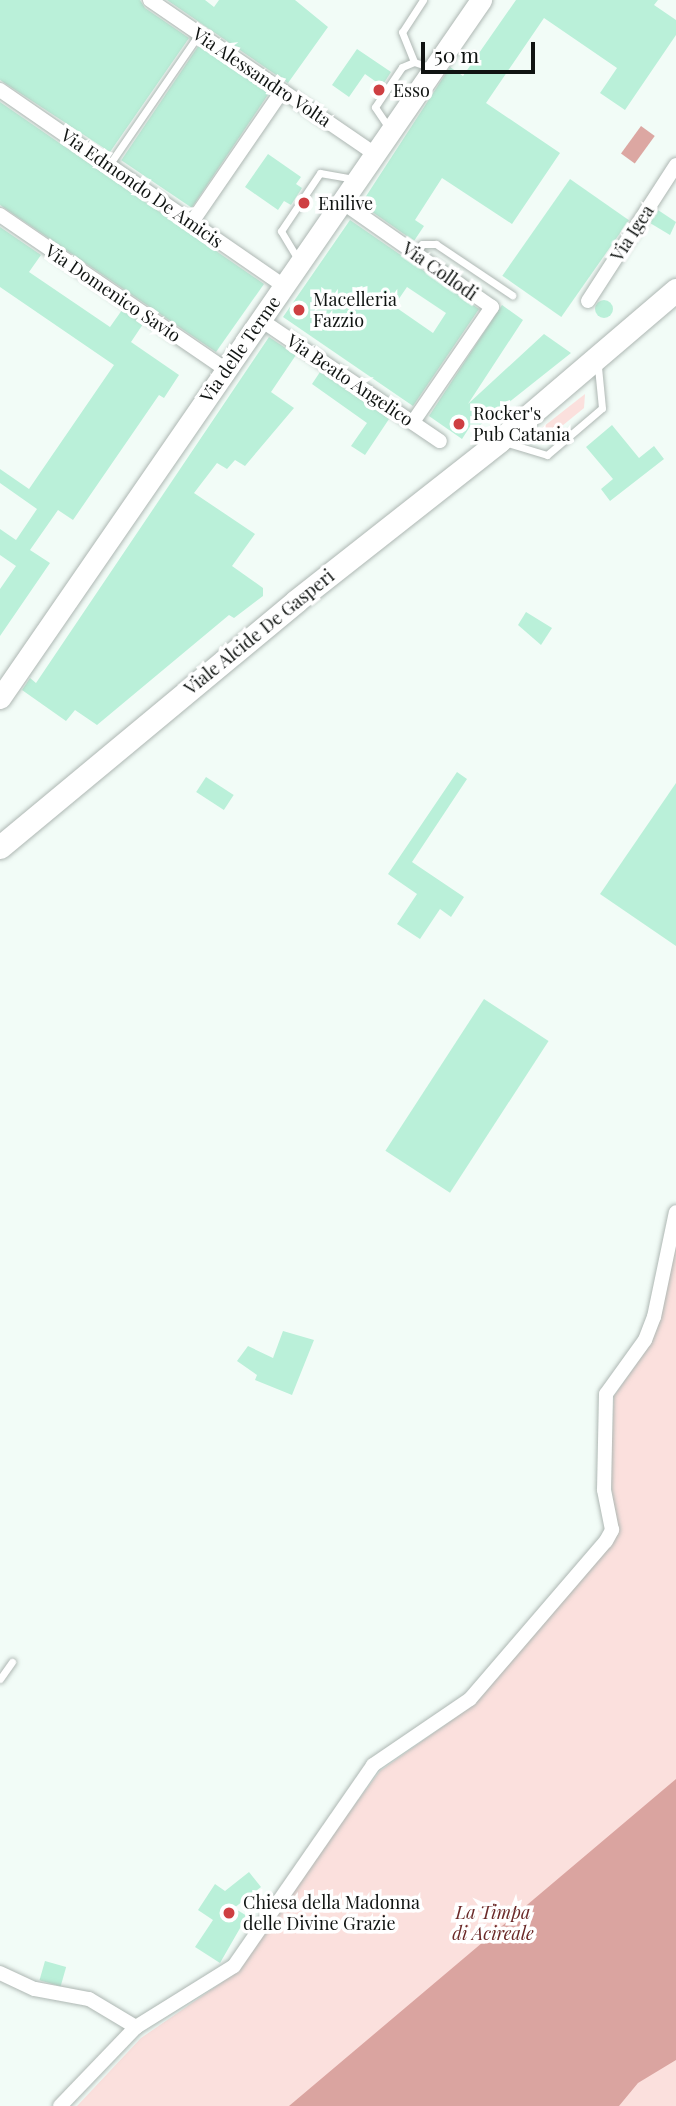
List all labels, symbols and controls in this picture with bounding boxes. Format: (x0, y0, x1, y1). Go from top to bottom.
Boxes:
street label: Via Alessandro Volta (188, 22, 336, 132)
scale bar (424, 28, 538, 72)
text: 50 m (434, 40, 479, 68)
place label: Esso (393, 79, 430, 101)
marker: Esso (371, 82, 387, 98)
street label: Via Edmondo De Amicis (56, 124, 228, 252)
place label: Enilive (318, 192, 373, 214)
marker: Enilive (296, 195, 312, 211)
street label: Via Igea (606, 201, 658, 265)
street label: Via Collodi (398, 237, 482, 305)
street label: Via Domenico Savio (41, 240, 185, 346)
place label: Macelleria Fazzio (313, 289, 397, 332)
street label: Via delle Terme (195, 291, 285, 407)
marker: Macelleria Fazzio (291, 302, 307, 318)
street label: Via Beato Angelico (282, 329, 418, 431)
place label: Rocker's Pub Catania (473, 403, 570, 446)
marker: Rocker's Pub Catania (451, 416, 467, 432)
street label: Viale Alcide De Gasperi (180, 565, 338, 699)
place label: Chiesa della Madonna delle Divine Grazie (243, 1892, 420, 1934)
park label: La Timpa di Acireale (452, 1902, 534, 1944)
marker: Chiesa della Madonna delle Divine Grazie (221, 1905, 237, 1921)

